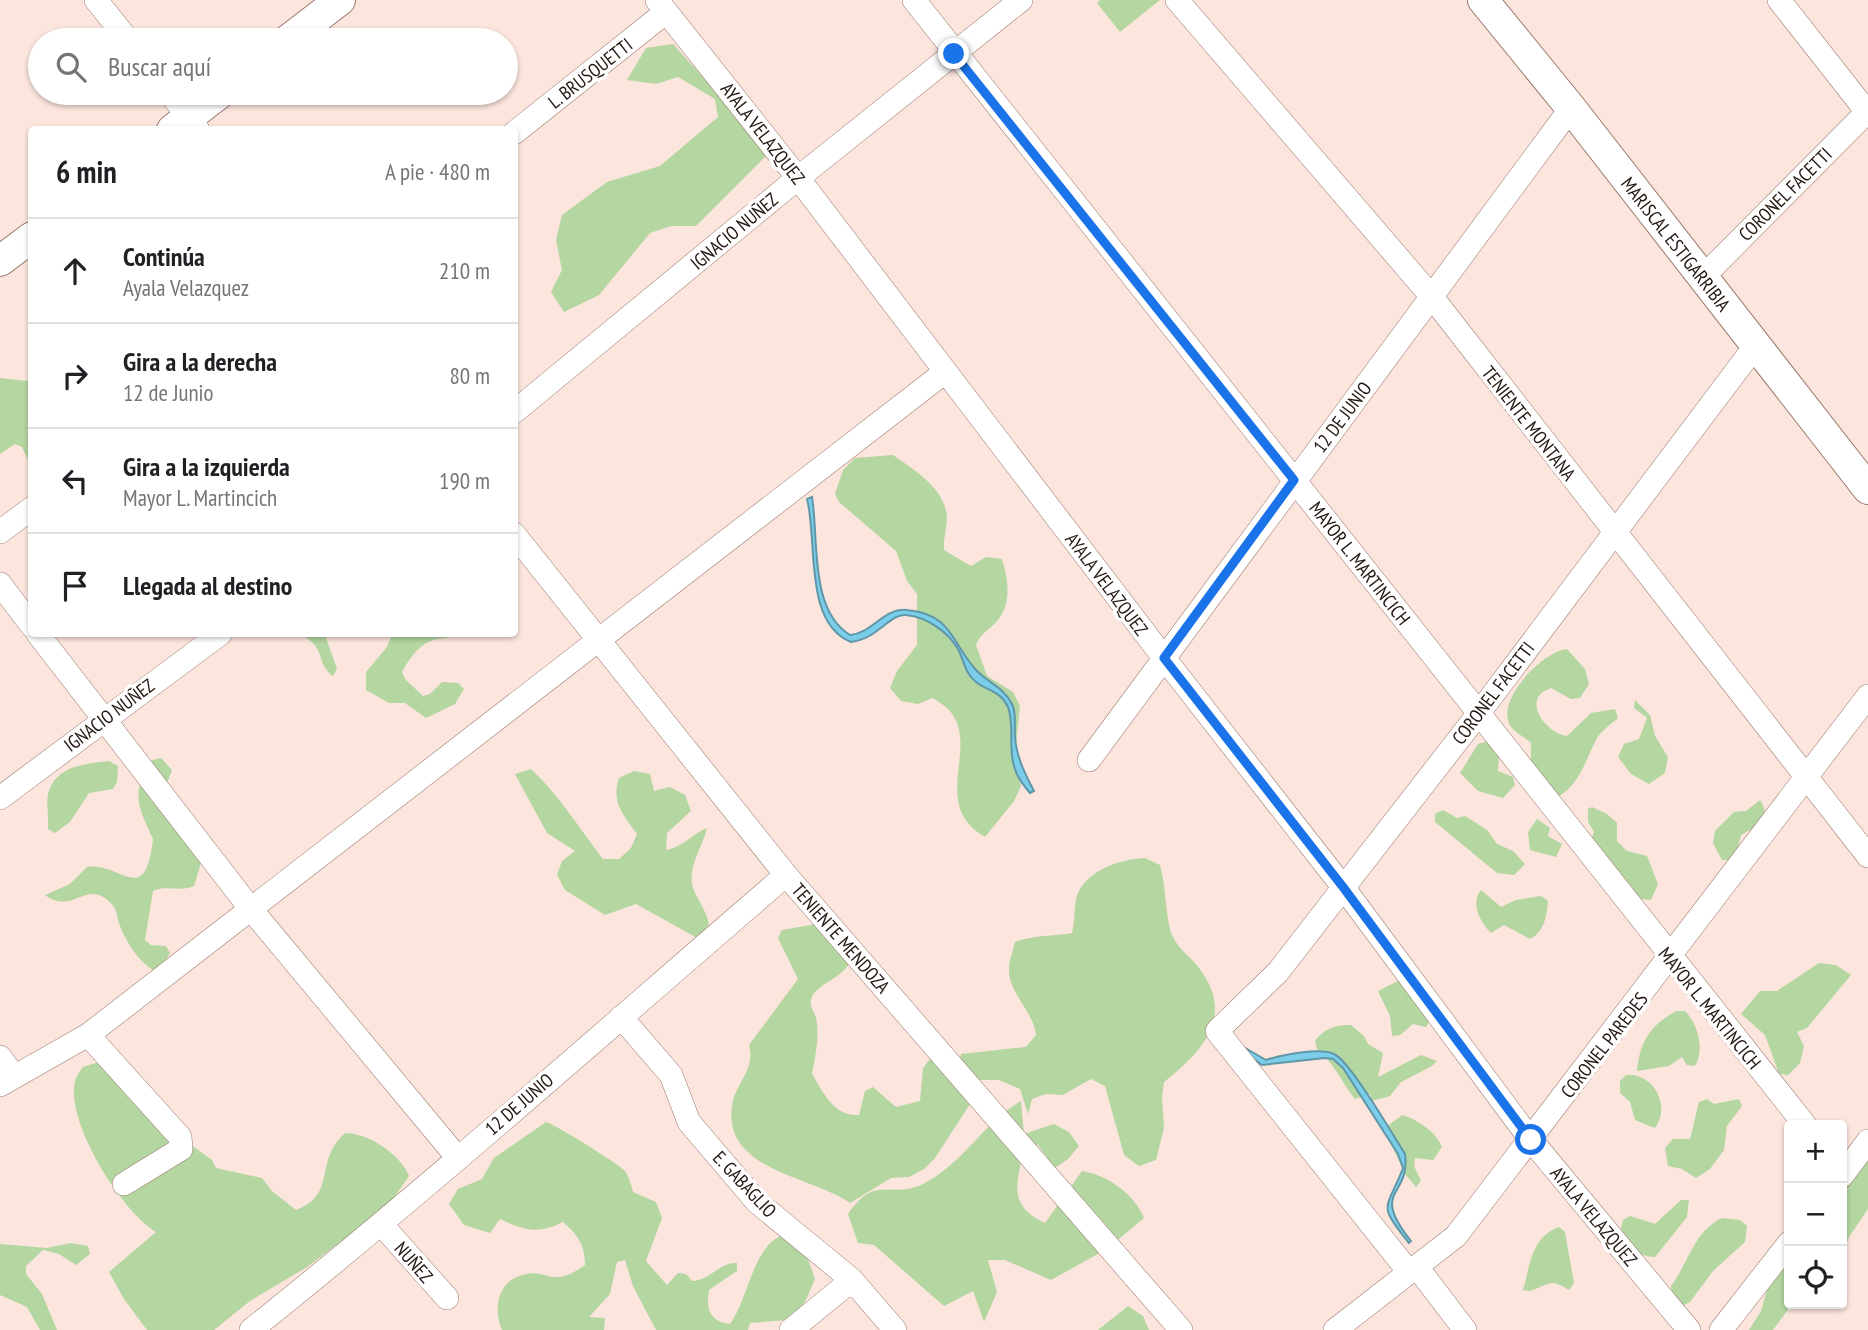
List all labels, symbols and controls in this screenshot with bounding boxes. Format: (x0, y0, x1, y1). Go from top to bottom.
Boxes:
search box (28, 28, 518, 105)
street label: L. BRUSQUETTI (543, 33, 637, 113)
route end (938, 38, 969, 69)
icon: search (52, 48, 90, 86)
text: Buscar aquí (108, 50, 211, 83)
street label: AYALA VELAZQUEZ (716, 77, 810, 189)
street label: CORONEL FACETTI (1733, 142, 1837, 246)
text: 6 min (56, 152, 117, 191)
text: A pie · 480 m (385, 157, 490, 186)
street label: MARISCAL ESTIGARRIBIA (1616, 172, 1736, 316)
street label: IGNACIO NUÑEZ (685, 187, 783, 275)
text: Continúa (123, 240, 205, 273)
icon: ahead (56, 252, 94, 290)
text: 210 m (439, 256, 490, 285)
text: Ayala Velazquez (123, 273, 249, 302)
text: Gira a la derecha (123, 345, 277, 378)
icon: right (56, 357, 94, 395)
text: 80 m (449, 361, 490, 390)
street label: TENIENTE MONTANA (1477, 361, 1581, 485)
street label: 12 DE JUNIO (1307, 377, 1377, 457)
text: 12 de Junio (123, 378, 213, 407)
text: Gira a la izquierda (123, 450, 290, 483)
icon: left (56, 462, 94, 500)
text: 190 m (439, 466, 490, 495)
text: Mayor L. Martincich (123, 483, 277, 512)
street label: MAYOR L. MARTINCICH (1304, 496, 1416, 630)
street label: AYALA VELAZQUEZ (1060, 528, 1154, 640)
icon: arrive (56, 567, 94, 605)
text: Llegada al destino (123, 569, 292, 602)
street label: CORONEL FACETTI (1447, 637, 1539, 749)
street label: IGNACIO NUÑEZ (59, 673, 159, 757)
street label: TENIENTE MENDOZA (787, 878, 895, 998)
street label: MAYOR L. MARTINCICH (1653, 942, 1767, 1074)
street label: CORONEL PAREDES (1555, 987, 1653, 1103)
street label: 12 DE JUNIO (480, 1068, 558, 1140)
map controls (1784, 1120, 1847, 1309)
button: + (1784, 1120, 1847, 1183)
route start (1515, 1124, 1546, 1155)
street label: E. GABAGLIO (708, 1146, 782, 1222)
street label: AYALA VELAZQUEZ (1545, 1161, 1643, 1271)
button: − (1784, 1183, 1847, 1246)
street label: NUÑEZ (390, 1236, 438, 1288)
button: locate (1784, 1246, 1847, 1309)

